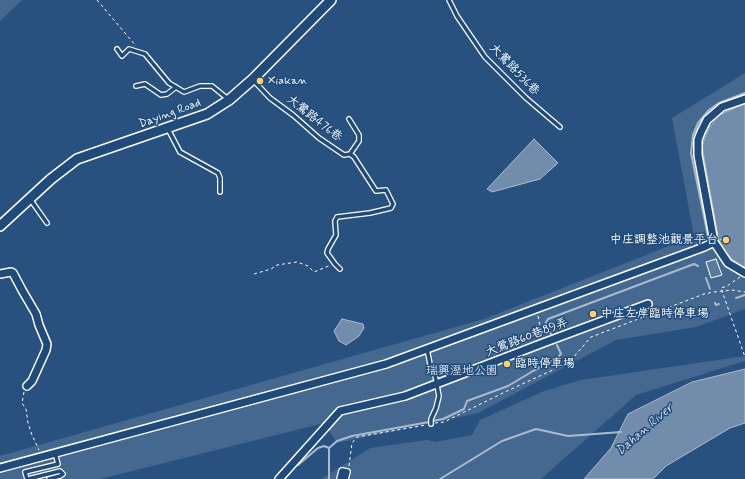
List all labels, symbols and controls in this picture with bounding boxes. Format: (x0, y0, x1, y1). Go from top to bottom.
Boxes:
street label: 大鶯路536巷 (486, 41, 542, 99)
place label: Xiakan (268, 74, 307, 88)
marker: Xiakan (255, 76, 265, 86)
street label: 大鶯路476巷 (283, 93, 345, 145)
street label: Daying Road (137, 96, 203, 132)
place label: 中庄調整池觀景平台 (610, 233, 718, 247)
marker: 中庄調整池觀景平台 (721, 235, 731, 245)
place label: 中庄左岸臨時停車場 (601, 307, 709, 321)
marker: 中庄左岸臨時停車場 (588, 309, 598, 319)
street label: 大鶯路60巷89弄 (484, 316, 570, 360)
place label: 臨時停車場 (515, 357, 575, 371)
marker: 臨時停車場 (502, 359, 512, 369)
park label: 瑞興溼地公園 (426, 364, 498, 378)
water label: Dahan River (613, 401, 677, 459)

